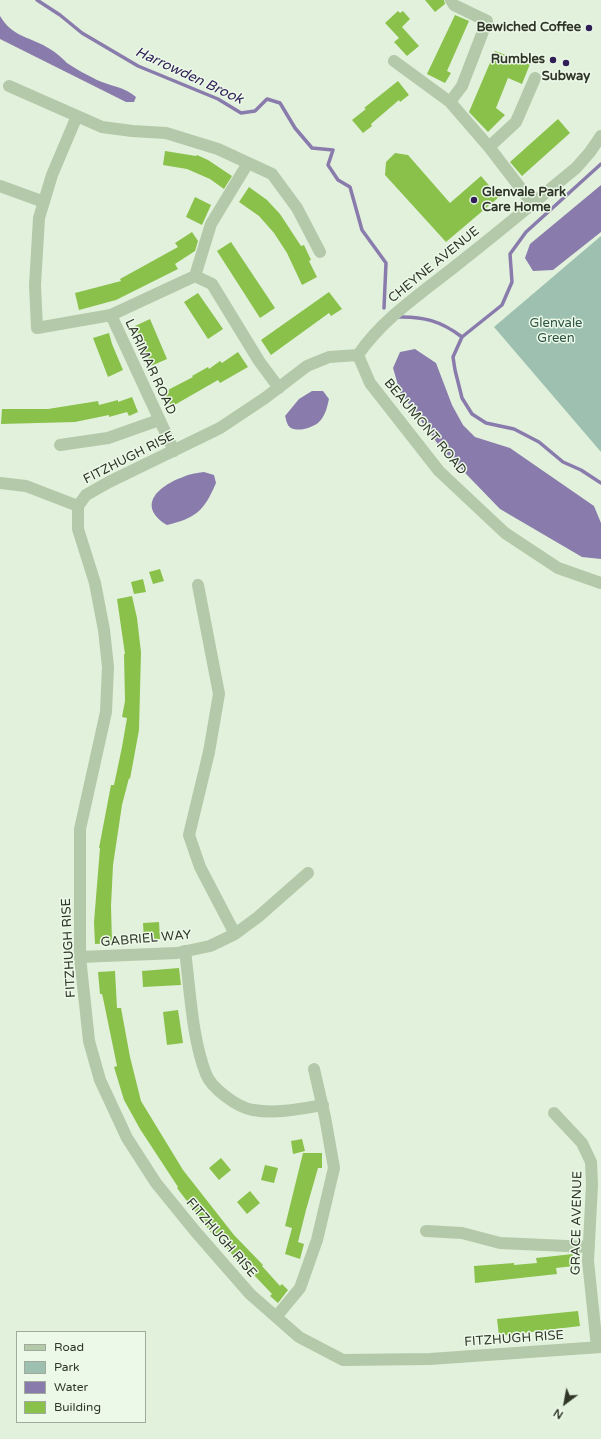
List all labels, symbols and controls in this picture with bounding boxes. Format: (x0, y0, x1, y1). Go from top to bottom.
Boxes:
place label: Bewiched Coffee (476, 20, 581, 36)
marker: Bewiched Coffee (584, 23, 594, 33)
water label: Harrowden Brook (133, 44, 245, 108)
place label: Rumbles (491, 52, 545, 68)
marker: Rumbles (548, 55, 558, 65)
marker: Subway (561, 58, 571, 68)
place label: Subway (542, 69, 590, 85)
place label: Glenvale Park Care Home (482, 185, 566, 216)
marker: Glenvale Park Care Home (469, 195, 479, 205)
street label: CHEYNE AVENUE (385, 224, 483, 306)
park label: Glenvale Green (530, 316, 582, 347)
street label: LARIMAR ROAD (121, 317, 179, 417)
street label: BEAUMONT ROAD (380, 376, 470, 478)
street label: FITZHUGH RISE (81, 428, 177, 488)
street label: FITZHUGH RISE (59, 898, 79, 998)
street label: GABRIEL WAY (100, 927, 192, 951)
street label: GRACE AVENUE (568, 1171, 586, 1275)
street label: FITZHUGH RISE (182, 1195, 260, 1281)
street label: FITZHUGH RISE (464, 1328, 564, 1350)
legend (16, 1331, 146, 1423)
text: Road (54, 1340, 84, 1354)
text: Park (54, 1360, 80, 1374)
text: Water (54, 1380, 88, 1394)
north arrow (545, 1383, 585, 1423)
text: Building (54, 1400, 101, 1414)
text: N (551, 1406, 566, 1421)

